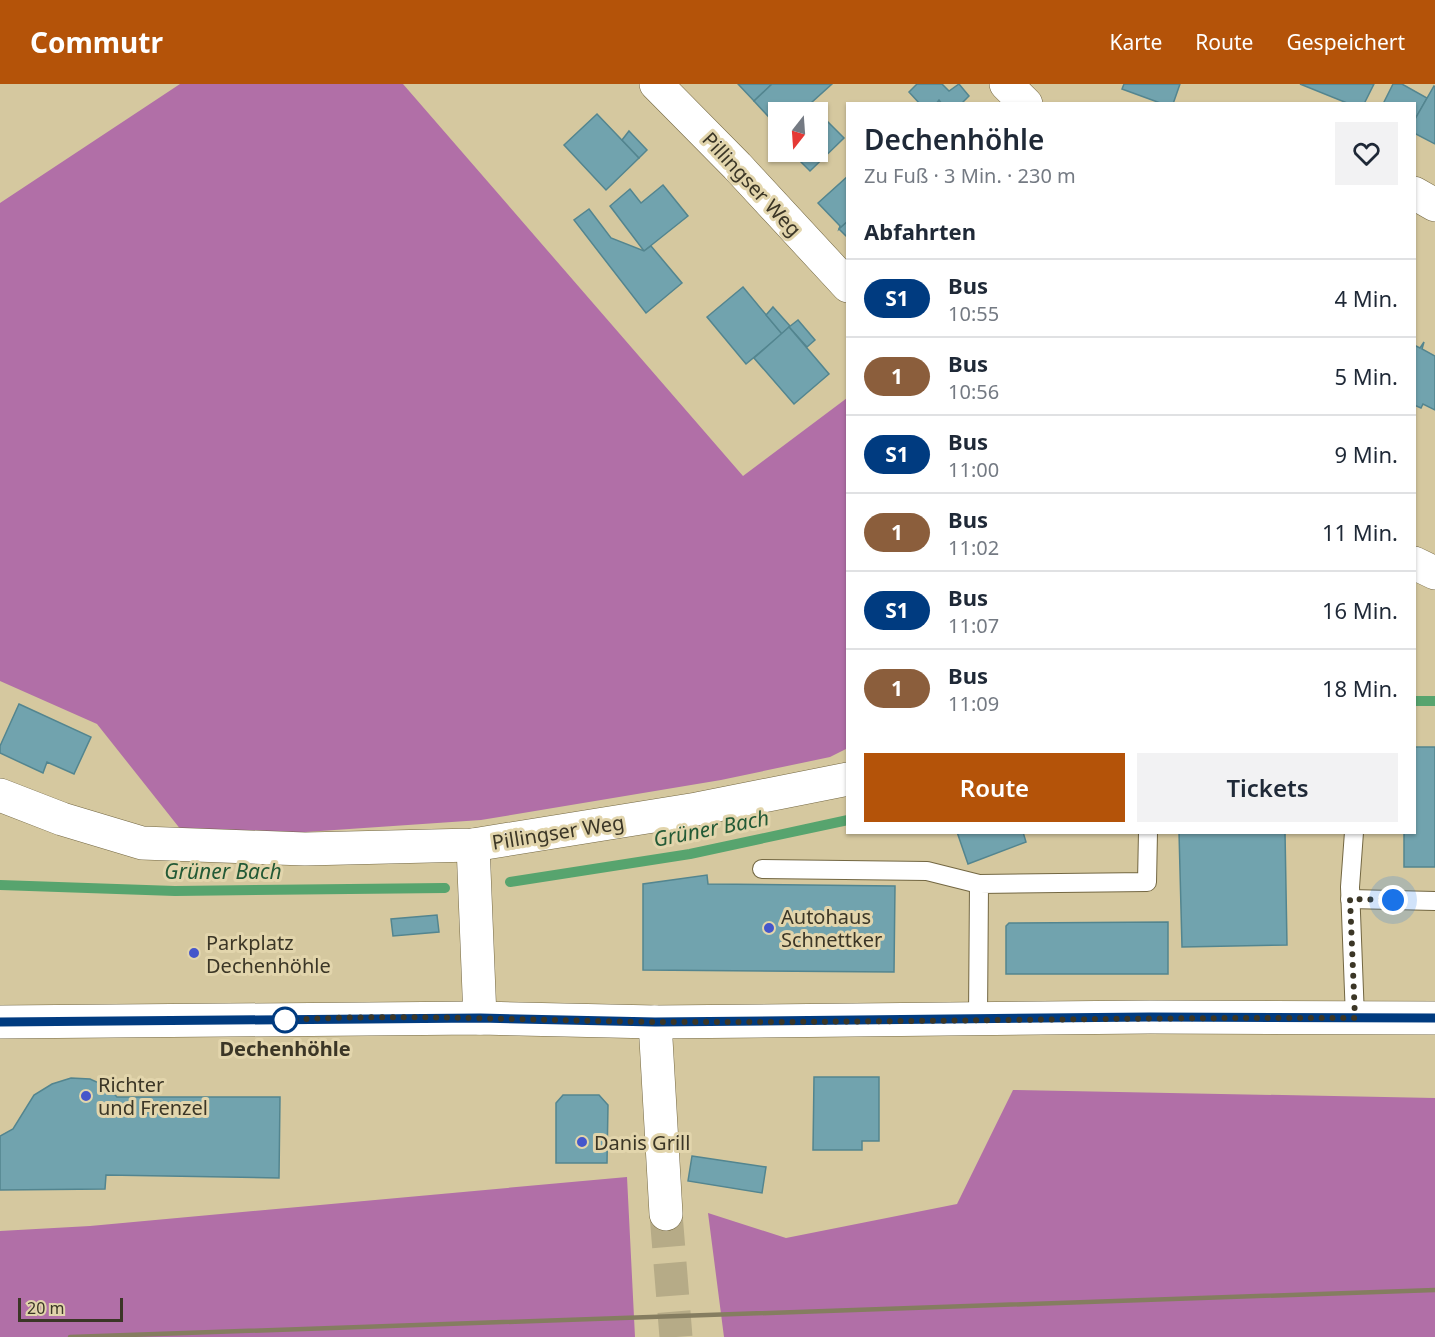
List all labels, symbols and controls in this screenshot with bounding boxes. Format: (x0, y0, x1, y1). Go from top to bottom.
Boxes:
text: Commutr (30, 23, 163, 61)
text: Karte (1109, 28, 1162, 56)
text: Route (1195, 28, 1253, 56)
text: Gespeichert (1286, 28, 1405, 56)
north arrow (768, 102, 828, 162)
map controls (768, 102, 828, 162)
text: Dechenhöhle (864, 120, 1044, 158)
button: heart (1335, 122, 1398, 185)
street label: Pillingser Weg (697, 126, 807, 242)
text: Zu Fuß · 3 Min. · 230 m (864, 162, 1076, 189)
text: Abfahrten (864, 216, 976, 246)
text: Bus (948, 270, 988, 300)
text: 4 Min. (1335, 283, 1398, 313)
text: S1 (885, 284, 909, 312)
text: 10:55 (948, 300, 999, 327)
text: Bus (948, 348, 988, 378)
text: 5 Min. (1335, 361, 1398, 391)
text: 1 (891, 362, 903, 390)
text: 10:56 (948, 378, 999, 405)
text: Bus (948, 426, 988, 456)
text: 9 Min. (1335, 439, 1398, 469)
text: S1 (885, 440, 909, 468)
text: 11:00 (948, 456, 999, 483)
text: Bus (948, 504, 988, 534)
text: 11 Min. (1322, 517, 1398, 547)
text: 1 (891, 518, 903, 546)
text: 11:02 (948, 534, 999, 561)
text: Bus (948, 582, 988, 612)
text: 16 Min. (1322, 595, 1398, 625)
text: S1 (885, 596, 909, 624)
text: 11:07 (948, 612, 999, 639)
text: Bus (948, 660, 988, 690)
text: 18 Min. (1322, 673, 1398, 703)
text: 1 (891, 674, 903, 702)
text: 11:09 (948, 690, 999, 717)
button: Route (864, 753, 1125, 822)
button: Tickets (1137, 753, 1398, 822)
water label: Grüner Bach (651, 803, 771, 853)
street label: Pillingser Weg (490, 808, 626, 856)
water label: Grüner Bach (164, 857, 282, 885)
your location (1378, 885, 1408, 915)
place label: Autohaus Schnettker (781, 903, 882, 953)
marker: Autohaus Schnettker (762, 921, 776, 935)
place label: Parkplatz Dechenhöhle (206, 929, 331, 979)
marker: Parkplatz Dechenhöhle (187, 946, 201, 960)
marker: Dechenhöhle (272, 1007, 298, 1033)
place label: Dechenhöhle (219, 1035, 351, 1062)
place label: Richter und Frenzel (98, 1071, 208, 1121)
marker: Richter und Frenzel (79, 1089, 93, 1103)
place label: Danis Grill (594, 1129, 690, 1156)
marker: Danis Grill (575, 1135, 589, 1149)
scale bar (18, 1295, 123, 1322)
text: 20 m (27, 1297, 64, 1319)

